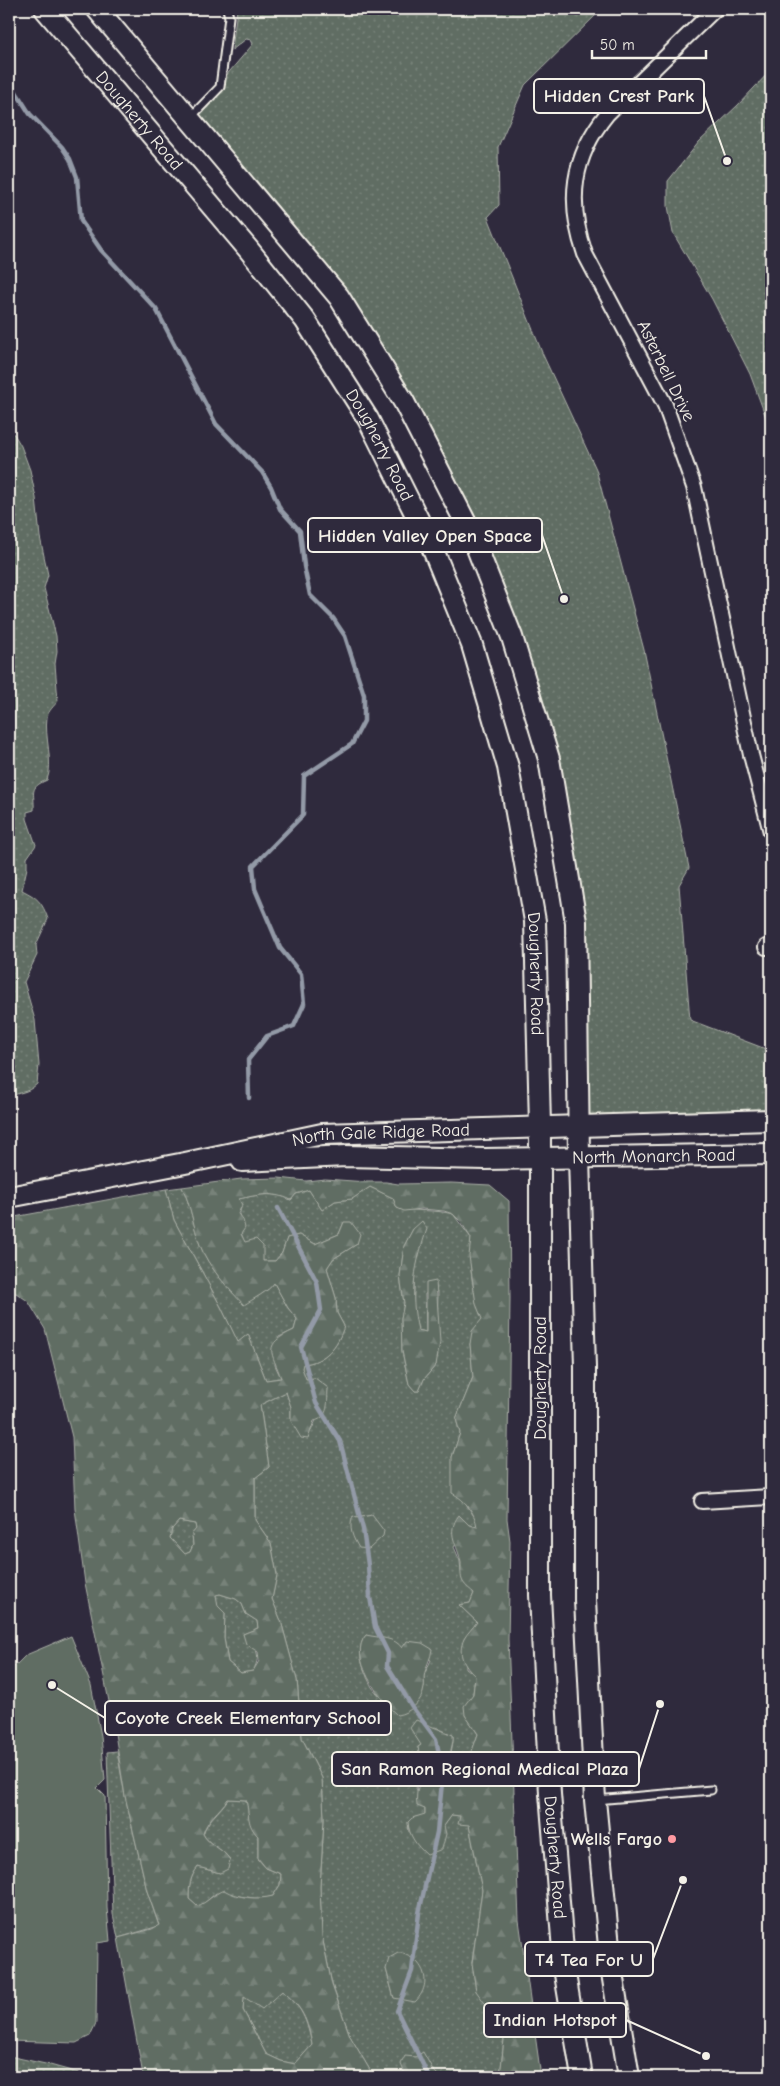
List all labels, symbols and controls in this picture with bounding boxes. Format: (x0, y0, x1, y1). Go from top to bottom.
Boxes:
scale bar (592, 28, 706, 60)
text: 50 m (600, 36, 635, 54)
street label: Dougherty Road (91, 66, 187, 174)
callout: Hidden Crest Park (534, 79, 704, 113)
text: Hidden Crest Park (544, 85, 695, 107)
street label: Asterbell Drive (632, 317, 700, 425)
street label: Dougherty Road (341, 385, 418, 504)
callout: Hidden Valley Open Space (308, 518, 542, 552)
text: Hidden Valley Open Space (318, 525, 532, 547)
street label: Dougherty Road (523, 910, 548, 1036)
street label: North Gale Ridge Road (290, 1119, 470, 1151)
street label: North Monarch Road (572, 1144, 736, 1168)
street label: Dougherty Road (530, 1316, 551, 1440)
callout: Coyote Creek Elementary School (105, 1701, 391, 1735)
text: Coyote Creek Elementary School (115, 1707, 381, 1729)
callout: San Ramon Regional Medical Plaza (332, 1752, 639, 1786)
text: San Ramon Regional Medical Plaza (341, 1758, 629, 1780)
street label: Dougherty Road (540, 1795, 571, 1920)
place label: Wells Fargo (571, 1829, 662, 1850)
marker: Wells Fargo (666, 1833, 678, 1845)
callout: T4 Tea For U (525, 1942, 653, 1976)
text: T4 Tea For U (535, 1949, 643, 1971)
callout: Indian Hotspot (484, 2003, 626, 2037)
text: Indian Hotspot (494, 2009, 617, 2031)

